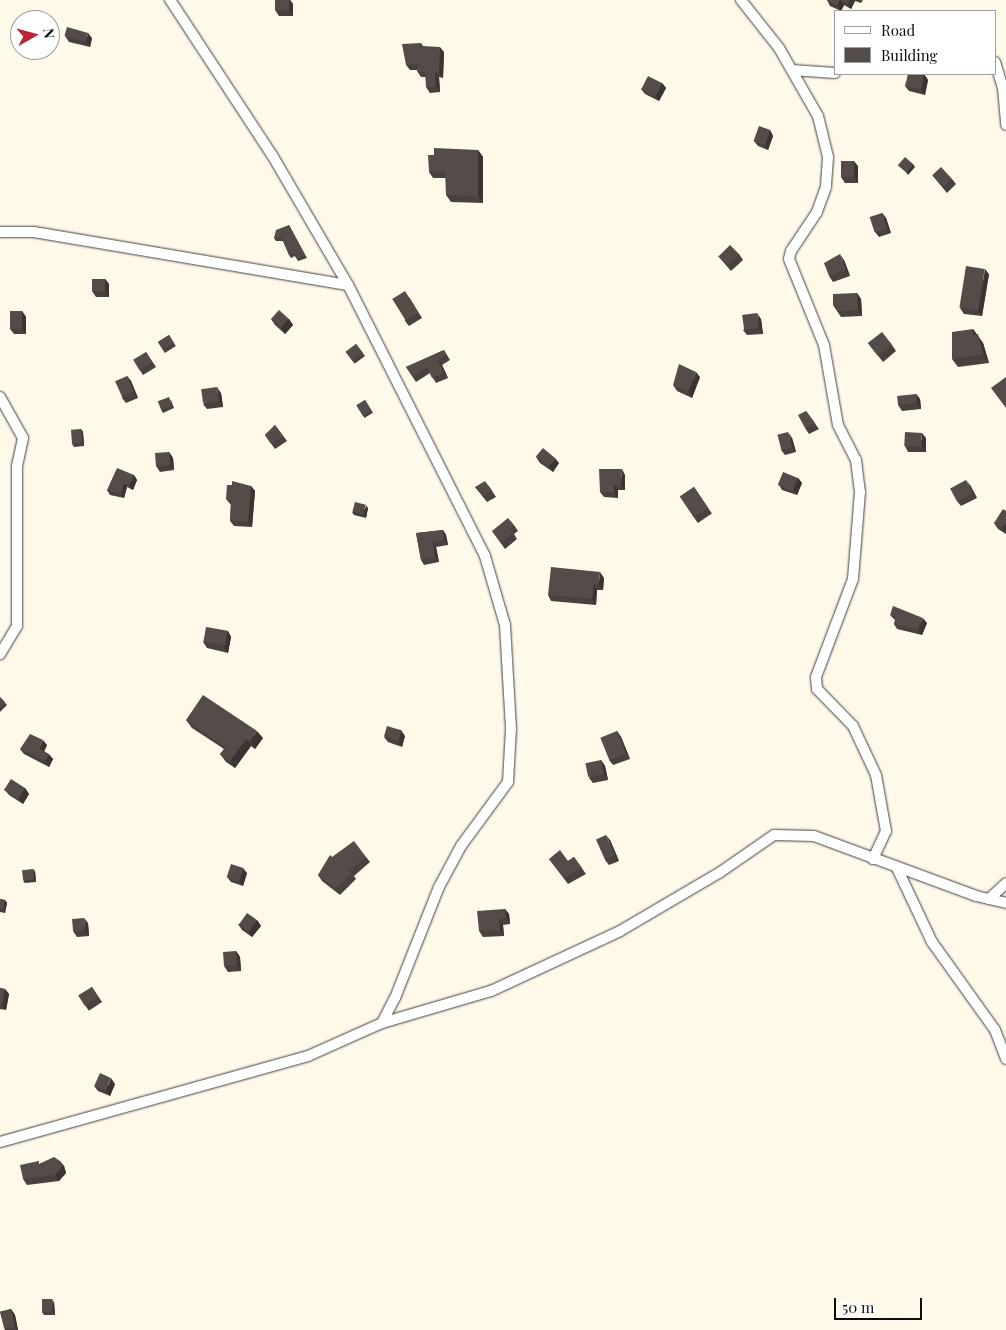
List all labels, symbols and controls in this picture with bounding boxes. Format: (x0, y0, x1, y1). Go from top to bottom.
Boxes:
north arrow (10, 10, 60, 60)
legend (834, 10, 996, 75)
text: Road (881, 20, 915, 40)
text: N (39, 27, 59, 39)
text: Building (881, 45, 937, 65)
scale bar (836, 1288, 924, 1320)
text: 50 m (842, 1297, 874, 1317)

